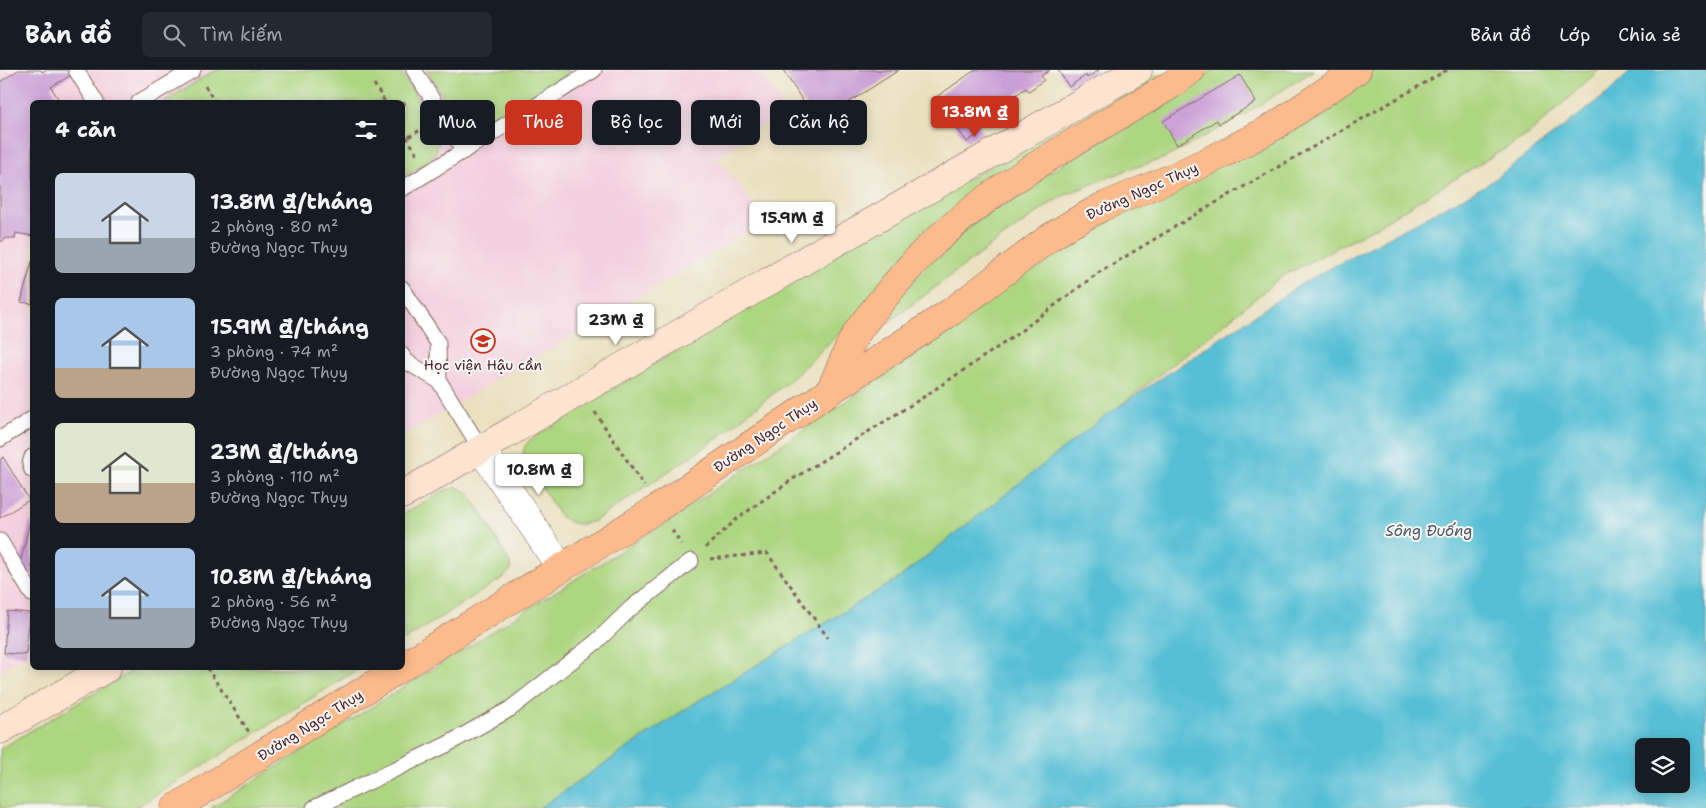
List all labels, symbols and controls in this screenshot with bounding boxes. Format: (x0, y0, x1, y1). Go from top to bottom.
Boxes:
search box (142, 12, 492, 57)
text: Bản đồ (25, 19, 112, 51)
icon: search (160, 21, 188, 49)
text: Tìm kiếm (200, 22, 283, 47)
text: Bản đồ (1470, 23, 1531, 47)
text: Lớp (1559, 23, 1590, 47)
text: Chia sẻ (1618, 23, 1681, 47)
pin: 13.8M ₫ (929, 96, 1021, 138)
chip: Mua (420, 100, 495, 145)
chip: Thuê (505, 100, 582, 145)
chip: Bộ lọc (592, 100, 681, 145)
chip: Mới (691, 100, 760, 145)
chip: Căn hộ (770, 100, 867, 145)
text: 13.8M ₫ (942, 101, 1008, 122)
text: 4 căn (55, 116, 116, 144)
icon: filters (352, 116, 380, 144)
street label: Đường Ngọc Thụy (1083, 158, 1201, 224)
text: 13.8M ₫/tháng (210, 188, 373, 216)
icon: home (95, 193, 155, 253)
pin: 15.9M ₫ (746, 202, 838, 244)
text: 15.9M ₫ (760, 207, 824, 228)
text: 2 phòng · 80 m² (210, 216, 338, 237)
text: Đường Ngọc Thụy (210, 237, 348, 258)
pin: 23M ₫ (581, 304, 651, 346)
text: 23M ₫ (588, 309, 644, 330)
text: 15.9M ₫/tháng (210, 313, 369, 341)
icon: home (95, 318, 155, 378)
school or university icon: Học viện Hậu cần (470, 328, 496, 354)
text: 3 phòng · 74 m² (210, 341, 338, 362)
place label: Học viện Hậu cần (424, 356, 543, 374)
text: Đường Ngọc Thụy (210, 362, 348, 383)
street label: Đường Ngọc Thụy (710, 394, 820, 476)
text: 23M ₫/tháng (210, 438, 358, 466)
icon: home (95, 443, 155, 503)
pin: 10.8M ₫ (493, 454, 585, 496)
text: 10.8M ₫ (506, 459, 572, 480)
text: 3 phòng · 110 m² (210, 466, 340, 487)
text: Đường Ngọc Thụy (210, 487, 348, 508)
water label: Sông Đuống (1385, 521, 1473, 541)
text: 10.8M ₫/tháng (210, 563, 372, 591)
icon: home (95, 568, 155, 628)
text: 2 phòng · 56 m² (210, 591, 337, 612)
text: Đường Ngọc Thụy (210, 612, 348, 633)
street label: Đường Ngọc Thụy (254, 685, 366, 765)
map controls (1635, 738, 1690, 793)
button: layers (1635, 738, 1690, 793)

